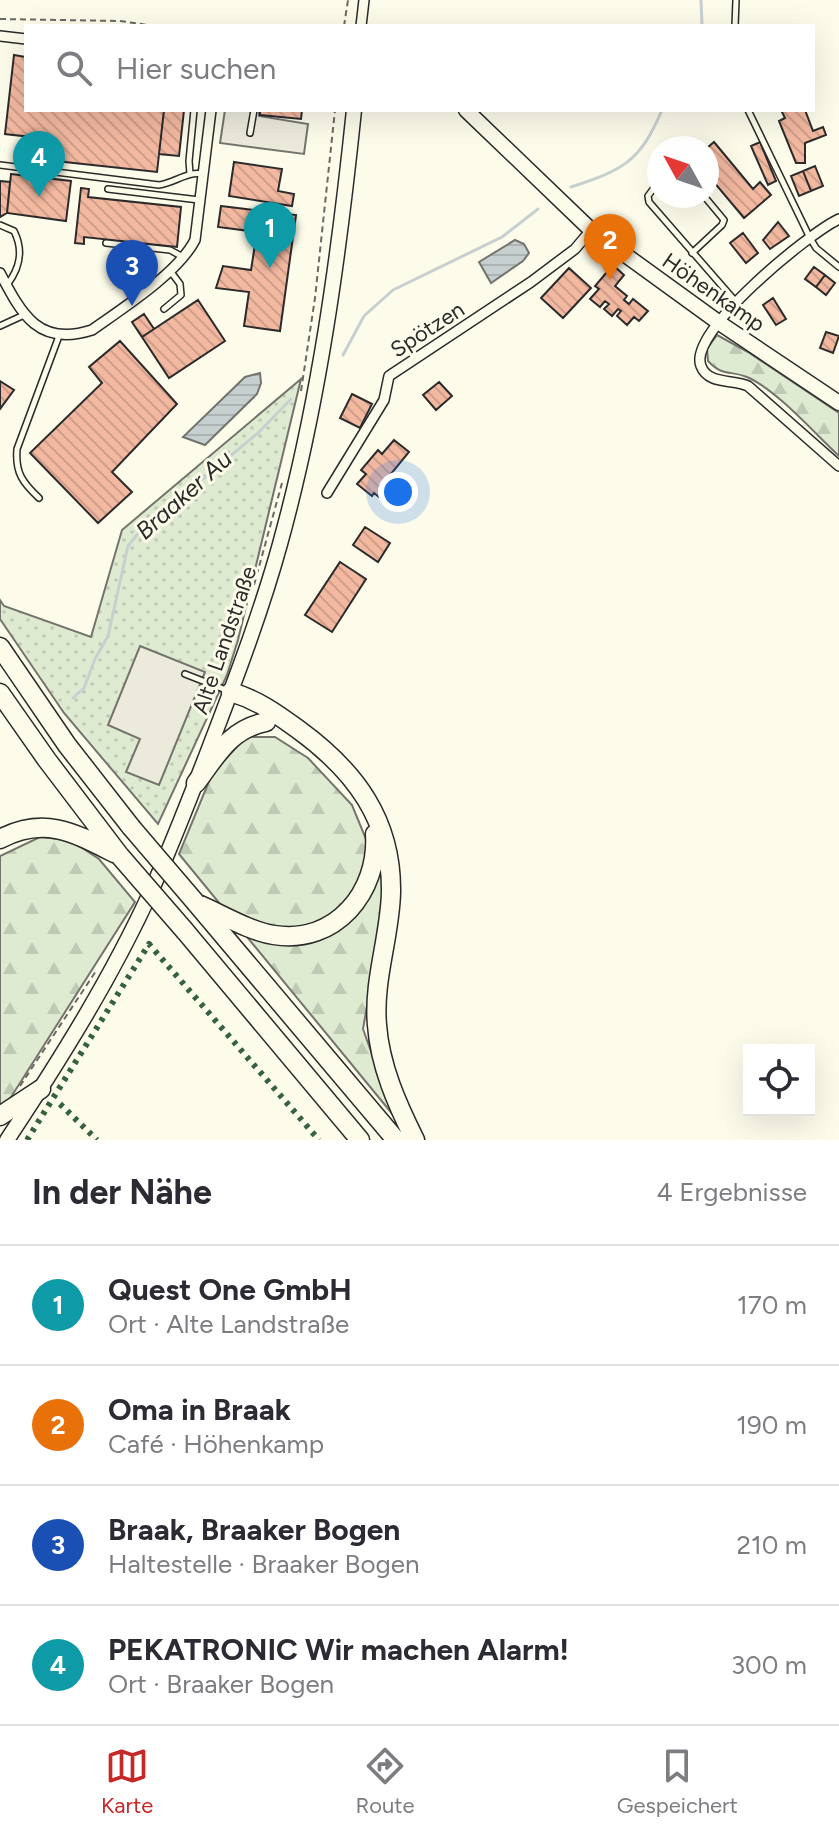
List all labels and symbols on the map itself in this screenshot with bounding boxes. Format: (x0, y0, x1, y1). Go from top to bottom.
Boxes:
pin: 4 (13, 131, 65, 197)
north arrow (647, 136, 719, 208)
pin: 1 (244, 202, 296, 268)
pin: 2 (584, 214, 636, 280)
pin: 3 (106, 240, 158, 306)
street label: Höhenkamp (657, 247, 770, 338)
street label: Spötzen (385, 296, 469, 363)
water label: Braaker Au (130, 444, 238, 545)
your location (378, 472, 418, 512)
street label: Alte Landstraße (186, 563, 262, 718)

